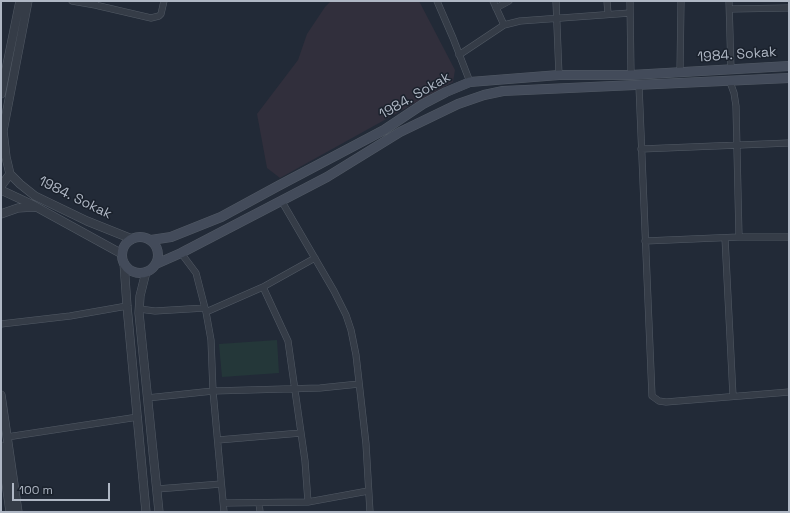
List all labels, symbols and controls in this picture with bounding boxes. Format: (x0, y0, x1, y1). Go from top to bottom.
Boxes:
street label: 1984. Sokak (697, 44, 777, 66)
street label: 1984. Sokak (376, 69, 454, 123)
street label: 1984. Sokak (36, 173, 114, 223)
scale bar (14, 475, 112, 501)
text: 100 m (19, 482, 53, 498)

